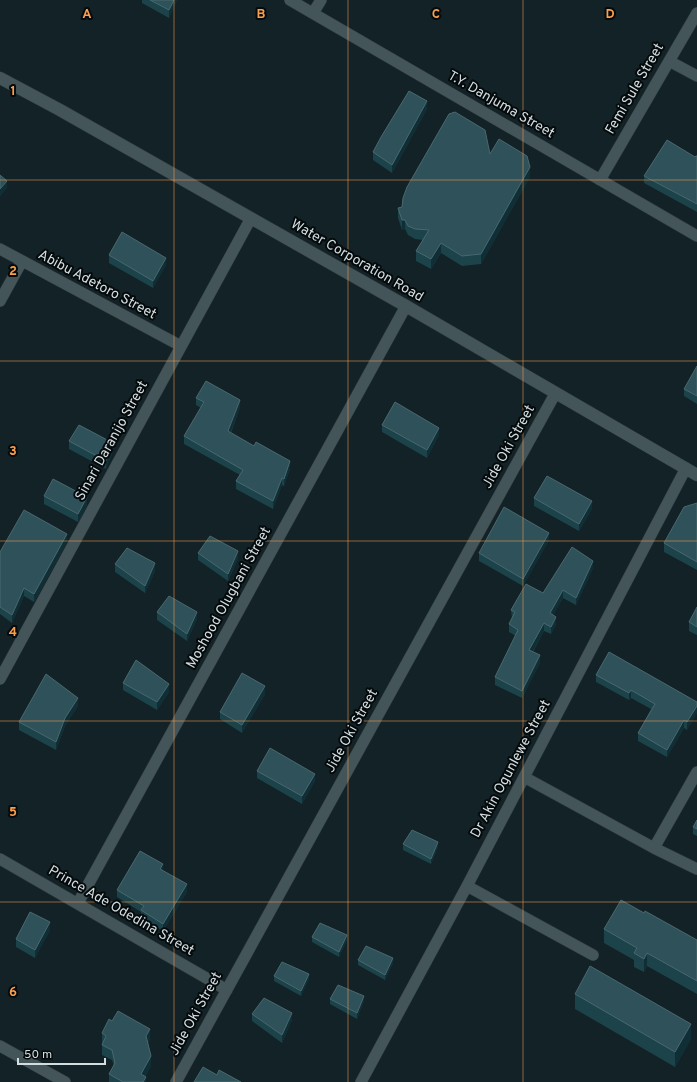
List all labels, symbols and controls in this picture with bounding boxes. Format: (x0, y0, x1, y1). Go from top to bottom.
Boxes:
text: A (82, 7, 92, 23)
text: B (257, 7, 266, 23)
text: C (432, 7, 440, 23)
text: D (605, 7, 615, 23)
street label: Femi Sule Street (602, 40, 668, 138)
street label: T.Y. Danjuma Street (445, 68, 557, 142)
text: 1 (10, 84, 16, 100)
street label: Water Corporation Road (288, 216, 426, 306)
street label: Abibu Adetoro Street (35, 247, 159, 323)
text: 2 (9, 264, 17, 280)
street label: Sinari Daranijo Street (72, 378, 152, 504)
street label: Jide Oki Street (479, 402, 539, 492)
text: 3 (9, 444, 17, 460)
street label: Moshood Olugbani Street (183, 524, 275, 672)
text: 4 (9, 625, 17, 641)
street label: Jide Oki Street (322, 686, 382, 776)
street label: Dr Akin Ogunlewe Street (467, 697, 555, 841)
text: 5 (9, 805, 17, 821)
street label: Prince Ade Odedina Street (45, 862, 197, 960)
street label: Jide Oki Street (166, 969, 226, 1059)
text: 6 (9, 985, 17, 1001)
scale bar (18, 1040, 105, 1066)
text: 50 m (24, 1047, 52, 1063)

